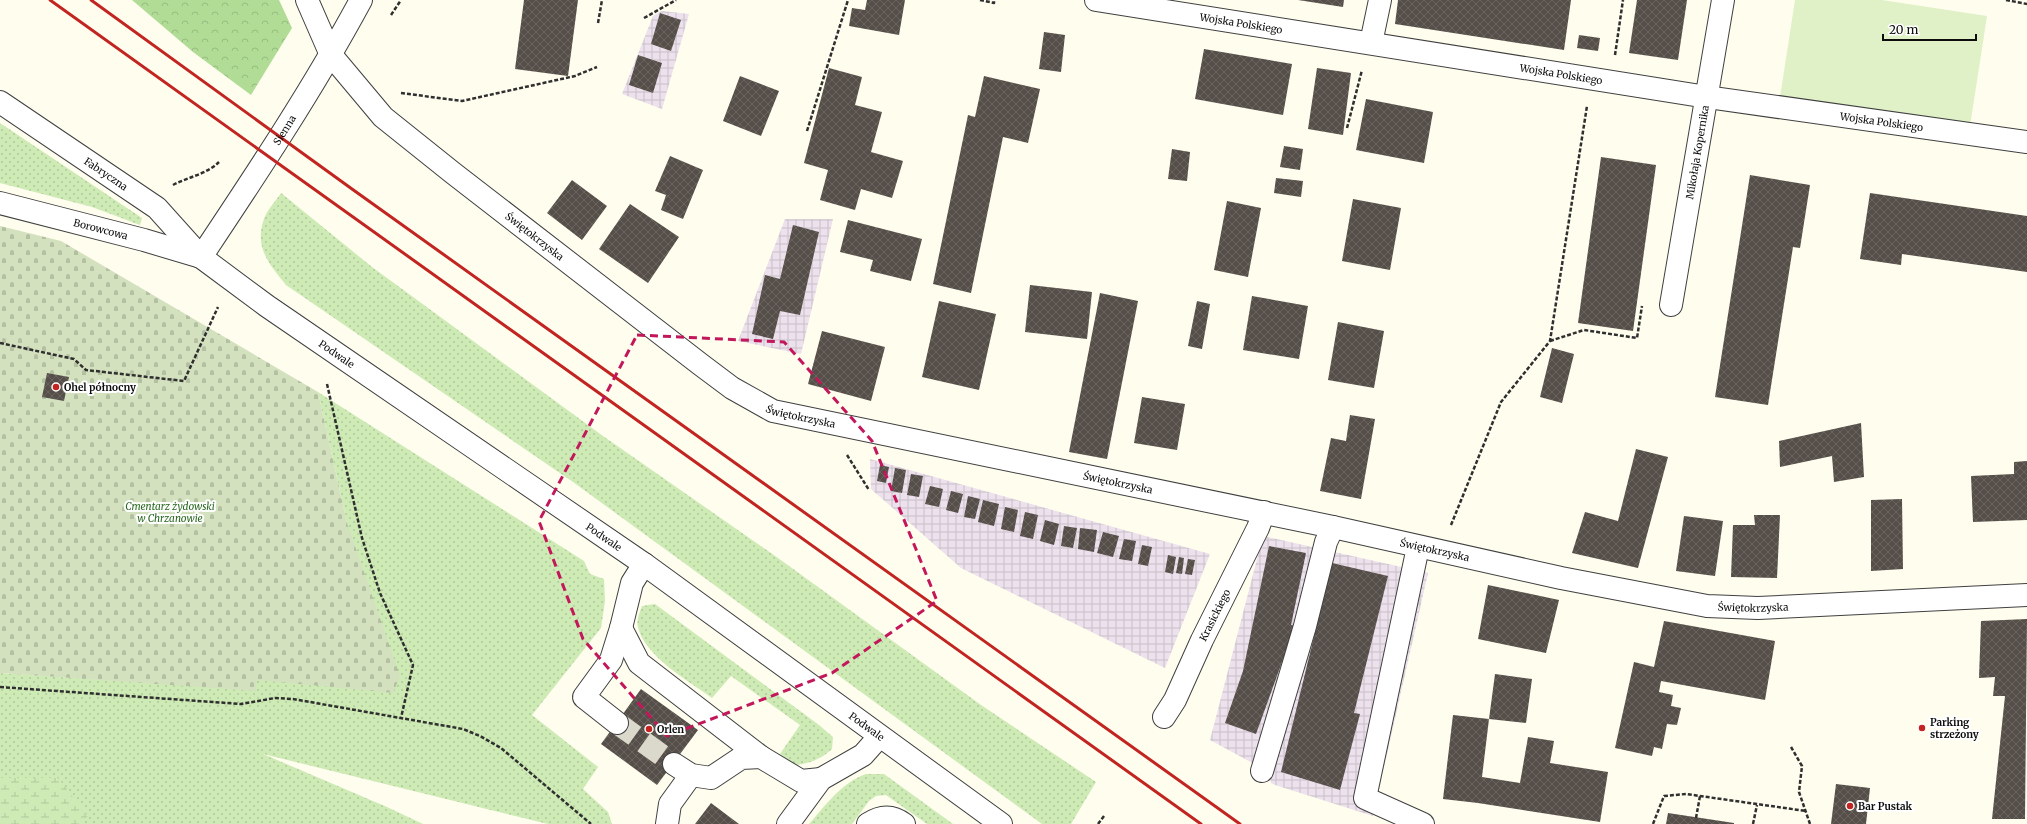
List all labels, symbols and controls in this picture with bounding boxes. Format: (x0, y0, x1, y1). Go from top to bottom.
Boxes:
street label: Wojska Polskiego (1198, 10, 1284, 37)
scale bar (1883, 16, 1976, 42)
text: 20 m (1889, 22, 1918, 37)
street label: Wojska Polskiego (1518, 61, 1604, 87)
street label: Mikołaja Kopernika (1683, 104, 1712, 200)
street label: Wojska Polskiego (1838, 110, 1924, 134)
street label: Sienna (270, 112, 299, 148)
street label: Fabryczna (81, 155, 131, 194)
street label: Świętokrzyska (503, 209, 567, 264)
street label: Borowcowa (72, 216, 130, 243)
street label: Podwale (316, 337, 357, 371)
place label: Ohel północny (64, 381, 136, 394)
marker: Ohel północny (51, 382, 61, 392)
street label: Świętokrzyska (763, 401, 837, 431)
street label: Świętokrzyska (1082, 468, 1154, 497)
park label: Cmentarz żydowski w Chrzanowie (125, 500, 215, 525)
street label: Podwale (583, 520, 624, 554)
street label: Świętokrzyska (1399, 535, 1471, 564)
street label: Krasickiego (1196, 587, 1233, 643)
street label: Świętokrzyska (1717, 599, 1789, 615)
street label: Podwale (846, 710, 887, 744)
place label: Parking strzeżony (1930, 716, 1979, 741)
place label: Orlen (657, 723, 684, 736)
marker: Parking strzeżony (1917, 723, 1927, 733)
marker: Orlen (644, 724, 654, 734)
place label: Bar Pustak (1858, 800, 1913, 813)
marker: Bar Pustak (1845, 801, 1855, 811)

